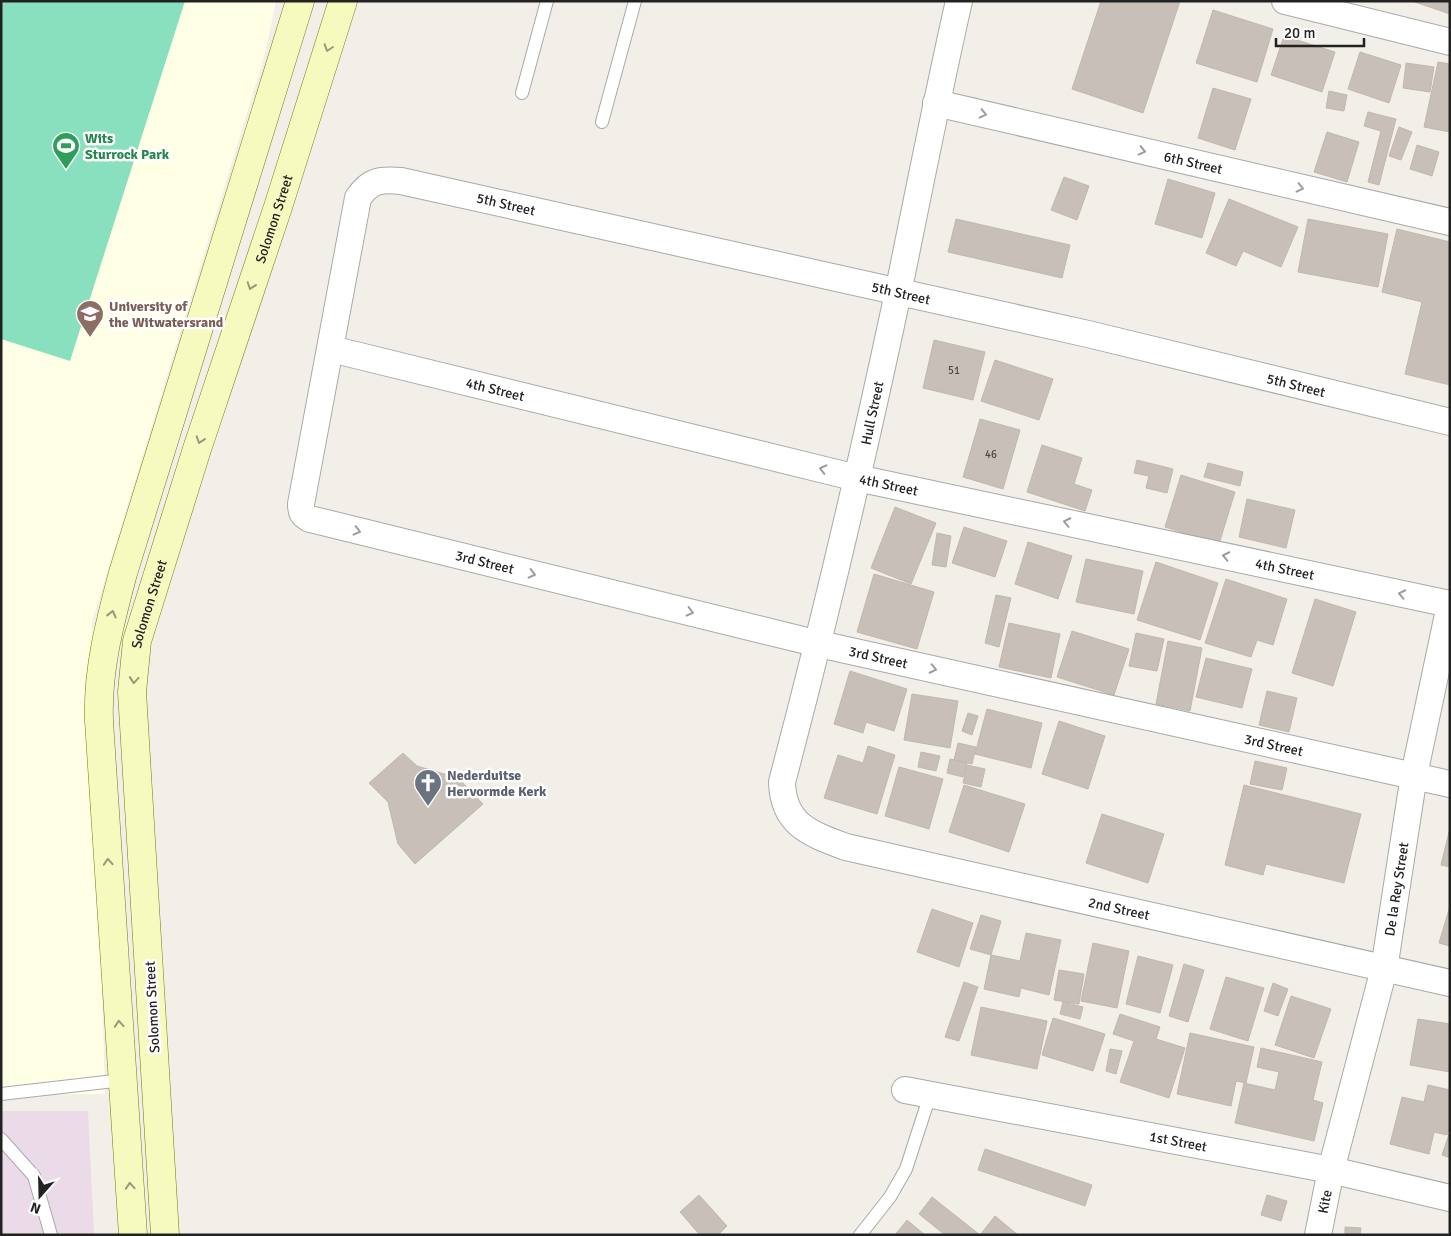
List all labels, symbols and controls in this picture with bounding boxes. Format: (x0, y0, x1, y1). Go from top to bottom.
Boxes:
scale bar (1276, 15, 1364, 47)
text: 20 m (1284, 24, 1315, 42)
one-way arrow (324, 43, 334, 51)
one-way arrow (979, 108, 988, 119)
place label: Wits Sturrock Park (85, 130, 170, 163)
sports icon: Wits Sturrock Park (51, 131, 81, 170)
one-way arrow (1137, 145, 1146, 156)
street label: 6th Street (1162, 148, 1224, 178)
street label: Solomon Street (252, 173, 297, 265)
one-way arrow (1295, 182, 1304, 193)
street label: 5th Street (475, 189, 537, 219)
street label: 5th Street (870, 278, 932, 308)
one-way arrow (247, 281, 257, 289)
place label: University of the Witwatersrand (108, 298, 224, 331)
school or university icon: University of the Witwatersrand (75, 299, 105, 338)
house number: 51 (948, 364, 960, 377)
street label: 5th Street (1265, 370, 1327, 401)
street label: 4th Street (464, 374, 526, 405)
street label: Hull Street (857, 380, 888, 447)
one-way arrow (196, 435, 206, 443)
house number: 46 (985, 448, 997, 461)
one-way arrow (818, 464, 827, 475)
street label: 4th Street (858, 471, 920, 500)
one-way arrow (1063, 517, 1072, 528)
one-way arrow (352, 525, 361, 536)
street label: 3rd Street (454, 547, 516, 578)
one-way arrow (1222, 551, 1230, 562)
street label: 4th Street (1254, 555, 1316, 584)
street label: Solomon Street (128, 558, 171, 649)
one-way arrow (527, 568, 536, 579)
one-way arrow (1398, 589, 1407, 599)
one-way arrow (685, 606, 694, 617)
one-way arrow (107, 610, 117, 618)
street label: 3rd Street (847, 643, 909, 672)
one-way arrow (929, 663, 938, 674)
one-way arrow (128, 676, 139, 684)
street label: 3rd Street (1243, 731, 1305, 760)
place label: Nederduitse Hervormde Kerk (447, 767, 547, 800)
church icon: Nederduitse Hervormde Kerk (413, 768, 443, 807)
street label: De la Rey Street (1381, 841, 1413, 937)
one-way arrow (103, 858, 114, 866)
street label: 2nd Street (1087, 894, 1151, 924)
street label: Solomon Street (142, 961, 163, 1053)
one-way arrow (114, 1020, 125, 1028)
street label: 1st Street (1148, 1128, 1208, 1156)
north arrow (15, 1171, 65, 1221)
one-way arrow (125, 1182, 136, 1190)
street label: Kite (1314, 1188, 1336, 1215)
text: N (28, 1198, 43, 1217)

